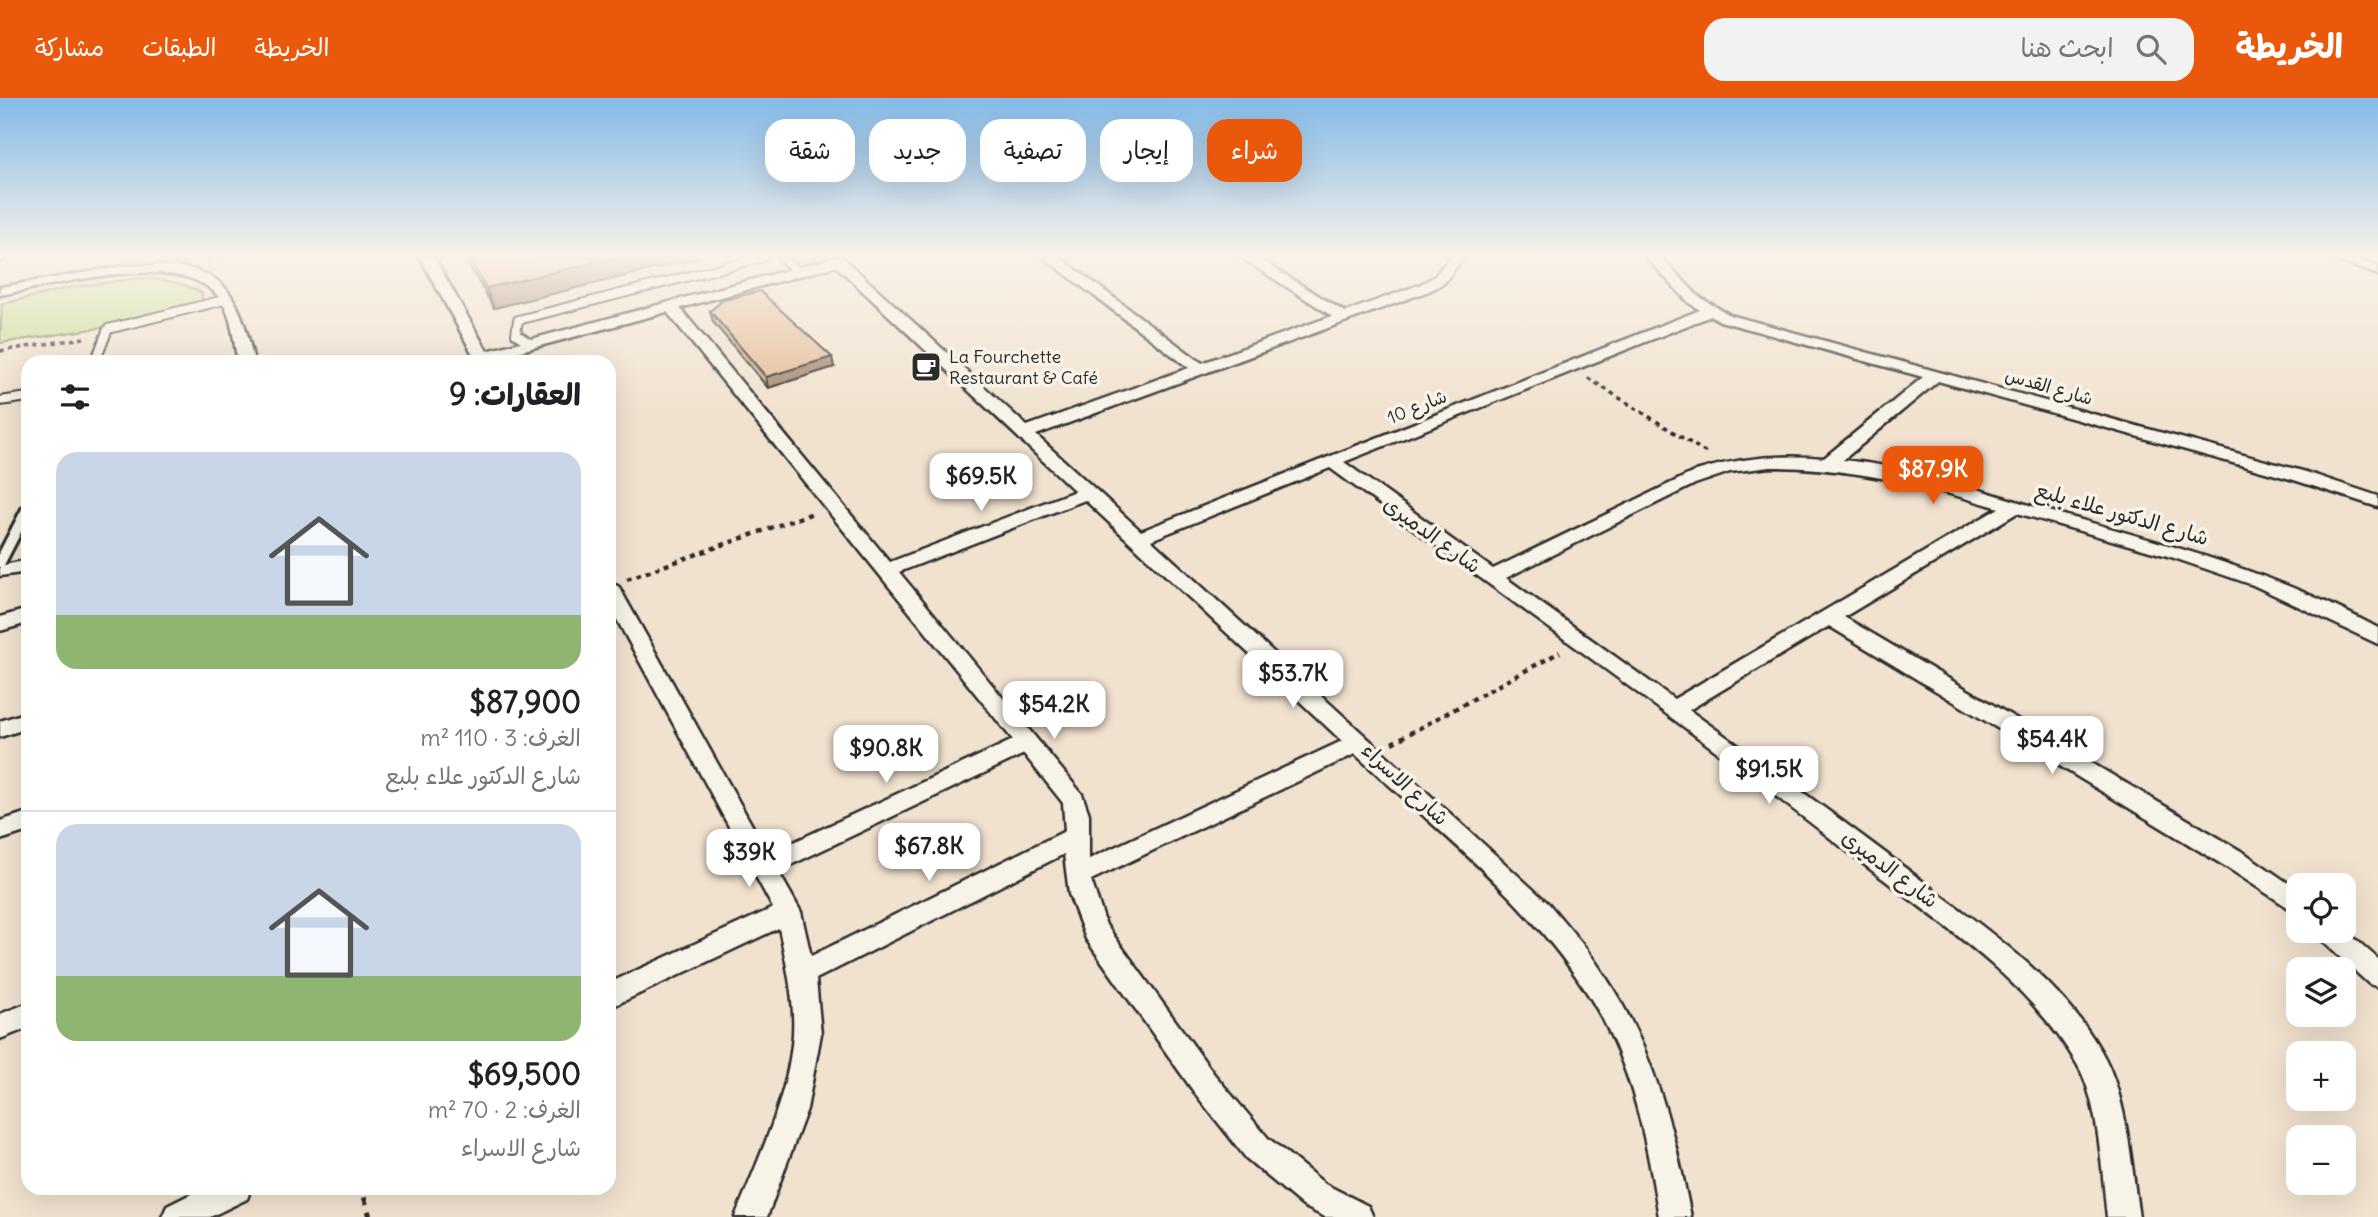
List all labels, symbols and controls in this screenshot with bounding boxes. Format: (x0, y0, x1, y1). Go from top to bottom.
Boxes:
search box (1704, 18, 2194, 81)
text: الخريطة (2236, 25, 2343, 67)
icon: search (2132, 30, 2170, 68)
text: ابحث هنا (2020, 31, 2114, 64)
text: مشاركة (35, 32, 104, 62)
text: الطبقات (142, 32, 217, 62)
text: الخريطة (255, 32, 329, 62)
chip: شقة (765, 119, 855, 182)
chip: جديد (869, 119, 966, 182)
chip: تصفية (980, 119, 1086, 182)
chip: إيجار (1100, 119, 1193, 182)
chip: شراء (1207, 119, 1302, 182)
place label: La Fourchette Restaurant & Café (949, 345, 1098, 389)
cafe icon: La Fourchette Restaurant & Café (909, 350, 943, 384)
street label: شارع القدس (2002, 363, 2096, 411)
text: العقارات: 9 (449, 375, 581, 413)
icon: filters (56, 378, 94, 416)
street label: شارع 10 (1384, 384, 1450, 430)
pin: $87.9K (1876, 446, 1990, 506)
pin: $69.5K (924, 454, 1038, 513)
text: $87.9K (1898, 454, 1968, 483)
text: $69.5K (946, 461, 1016, 490)
street label: شارع الدكتور علاء بلبع (2032, 476, 2212, 553)
street label: شارع الدميرى (1377, 490, 1486, 581)
icon: home (256, 498, 382, 624)
pin: $53.7K (1236, 650, 1350, 710)
text: $53.7K (1258, 658, 1328, 687)
pin: $54.2K (997, 682, 1111, 741)
text: $87,900 (469, 683, 581, 721)
text: $54.2K (1019, 689, 1089, 718)
pin: $54.4K (1995, 716, 2109, 776)
text: الغرف: 3 · 110 m² (420, 723, 581, 752)
text: $54.4K (2016, 724, 2088, 753)
pin: $90.8K (829, 726, 943, 785)
text: $90.8K (849, 733, 923, 762)
street label: شارع الاسراء (1355, 736, 1455, 832)
pin: $91.5K (1712, 746, 1826, 806)
text: $91.5K (1735, 754, 1803, 783)
text: شارع الدكتور علاء بلبع (385, 761, 581, 790)
street label: شارع الدميرى (1835, 823, 1944, 915)
pin: $67.8K (872, 824, 986, 883)
pin: $39K (708, 830, 790, 889)
text: $67.8K (894, 831, 964, 860)
text: $39K (722, 837, 776, 866)
icon: home (256, 870, 382, 996)
map controls (2286, 873, 2356, 1195)
button: locate (2286, 873, 2356, 943)
button: layers (2286, 957, 2356, 1027)
button: + (2286, 1041, 2356, 1111)
text: $69,500 (467, 1055, 581, 1093)
text: الغرف: 2 · 70 m² (428, 1095, 581, 1124)
button: − (2286, 1125, 2356, 1195)
text: شارع الاسراء (461, 1133, 581, 1162)

